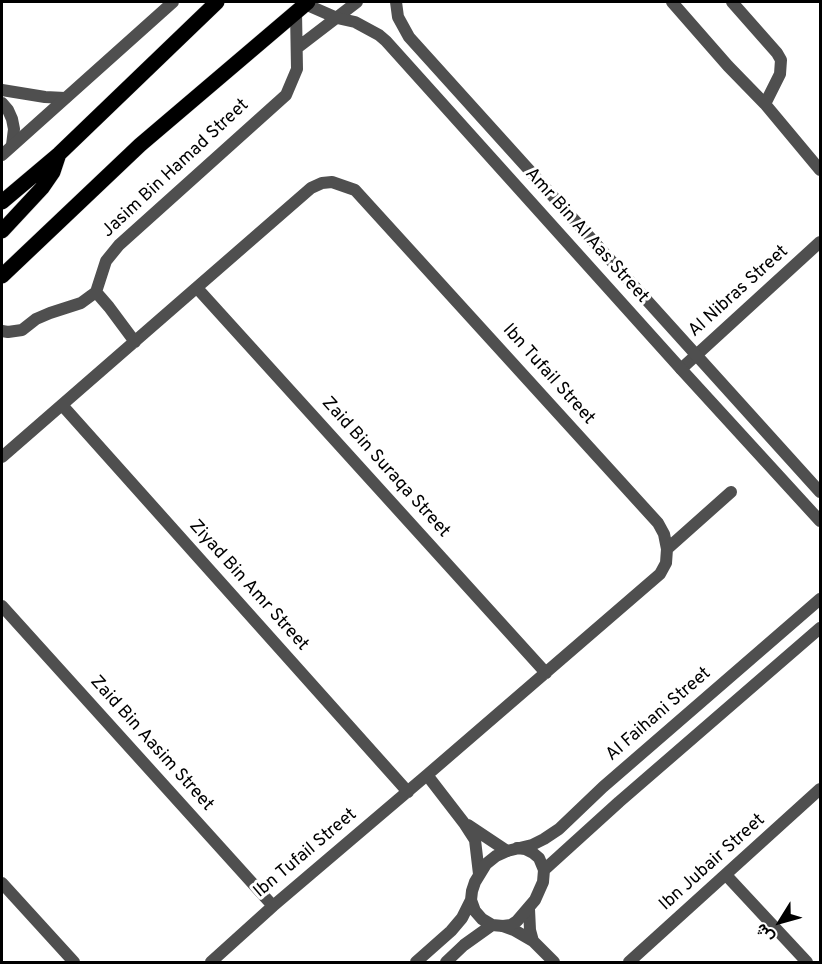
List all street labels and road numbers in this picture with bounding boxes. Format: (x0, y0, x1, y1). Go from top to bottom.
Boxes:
street label: Jasim Bin Hamad Street (98, 95, 254, 243)
street label: Amr Bin Al Aas Street (520, 164, 652, 308)
street label: Al Nibras Street (685, 242, 793, 342)
street label: Ibn Tufail Street (497, 320, 599, 430)
street label: Zaid Bin Suraqa Street (316, 393, 454, 543)
street label: Ziyad Bin Amr Street (184, 516, 312, 656)
street label: Al Faihani Street (602, 663, 716, 767)
street label: Zaid Bin Aasim Street (85, 672, 217, 816)
street label: Ibn Tufail Street (250, 805, 362, 903)
street label: Ibn Jubair Street (656, 810, 770, 916)

